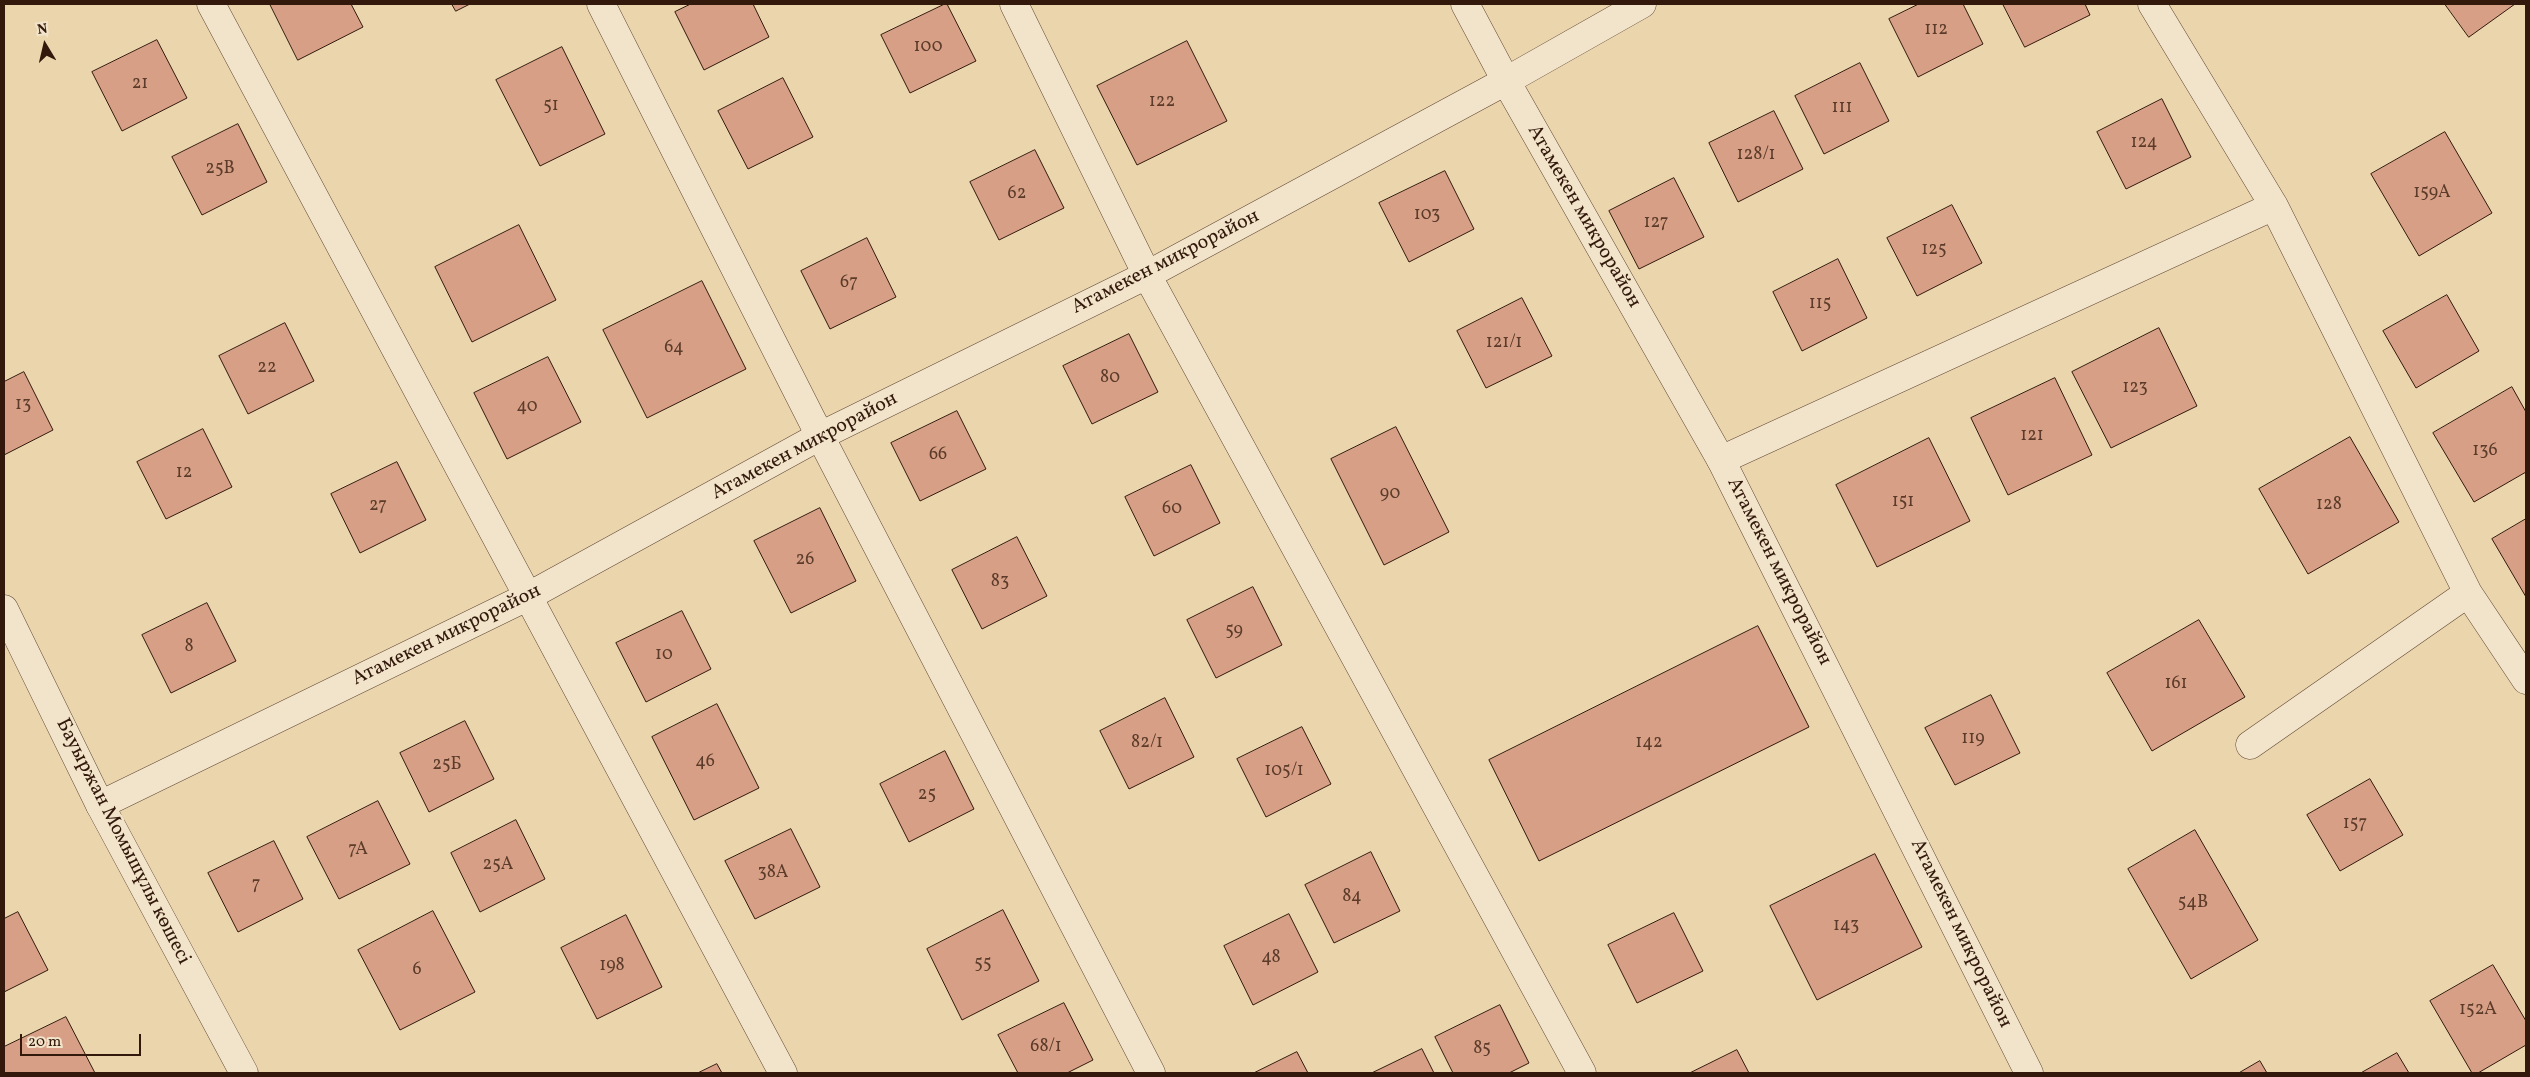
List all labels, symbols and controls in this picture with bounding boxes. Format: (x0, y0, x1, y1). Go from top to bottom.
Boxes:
north arrow (20, 20, 70, 70)
text: N (36, 20, 49, 40)
house number: 112 (1924, 20, 1948, 42)
house number: 100 (914, 37, 942, 59)
house number: 21 (132, 74, 148, 96)
house number: 122 (1149, 92, 1175, 114)
house number: 51 (543, 96, 559, 118)
house number: 111 (1832, 98, 1852, 120)
street label: Атамекен микрорайон (1521, 121, 1645, 313)
house number: 124 (2131, 133, 2157, 155)
house number: 128/1 (1737, 145, 1775, 167)
house number: 25В (205, 159, 235, 181)
house number: 159А (2413, 183, 2451, 205)
house number: 62 (1008, 184, 1026, 206)
street label: Атамекен микрорайон (1068, 205, 1264, 321)
house number: 103 (1414, 205, 1440, 227)
house number: 127 (1644, 213, 1668, 235)
house number: 125 (1921, 240, 1947, 262)
house number: 67 (840, 273, 858, 295)
house number: 115 (1809, 294, 1831, 316)
house number: 121/1 (1486, 333, 1522, 355)
house number: 64 (664, 338, 684, 360)
house number: 22 (257, 358, 277, 380)
house number: 80 (1100, 368, 1120, 390)
house number: 123 (2122, 378, 2148, 400)
street label: Атамекен микрорайон (708, 388, 902, 506)
house number: 13 (15, 395, 31, 417)
house number: 40 (516, 397, 538, 419)
house number: 121 (2020, 426, 2044, 448)
house number: 136 (2472, 441, 2498, 463)
house number: 66 (929, 445, 947, 467)
house number: 12 (176, 463, 192, 485)
street label: Атамекен микрорайон (1720, 474, 1836, 670)
house number: 90 (1380, 484, 1400, 506)
house number: 151 (1892, 492, 1914, 514)
house number: 128 (2316, 495, 2342, 517)
house number: 27 (369, 496, 387, 518)
house number: 60 (1162, 499, 1182, 521)
house number: 26 (796, 550, 814, 572)
house number: 83 (991, 572, 1009, 594)
street label: Атамекен микрорайон (349, 580, 545, 692)
house number: 59 (1225, 621, 1243, 643)
house number: 8 (184, 637, 194, 659)
house number: 10 (655, 645, 673, 667)
house number: 161 (2164, 674, 2188, 696)
street label: Бауыржан Момышұлы көшесі (49, 715, 195, 969)
house number: 119 (1961, 729, 1985, 751)
house number: 82/1 (1131, 733, 1163, 755)
house number: 142 (1635, 733, 1663, 755)
house number: 46 (695, 752, 715, 774)
house number: 25Б (432, 755, 462, 777)
house number: 105/1 (1264, 761, 1304, 783)
house number: 25 (918, 785, 936, 807)
house number: 157 (2343, 814, 2367, 836)
street label: Атамекен микрорайон (1904, 836, 2016, 1032)
house number: 7А (348, 840, 368, 862)
house number: 25А (483, 855, 513, 877)
house number: 38А (757, 863, 789, 885)
house number: 7 (252, 875, 260, 897)
house number: 84 (1342, 887, 1362, 909)
house number: 54В (2178, 893, 2208, 915)
house number: 143 (1833, 916, 1859, 938)
house number: 48 (1261, 948, 1281, 970)
house number: 55 (974, 954, 992, 976)
house number: 198 (599, 956, 625, 978)
house number: 6 (412, 960, 422, 982)
house number: 152А (2459, 1000, 2497, 1022)
scale bar (22, 1024, 144, 1056)
text: 20 m (28, 1032, 61, 1053)
house number: 68/1 (1030, 1037, 1062, 1059)
house number: 85 (1473, 1039, 1491, 1061)

